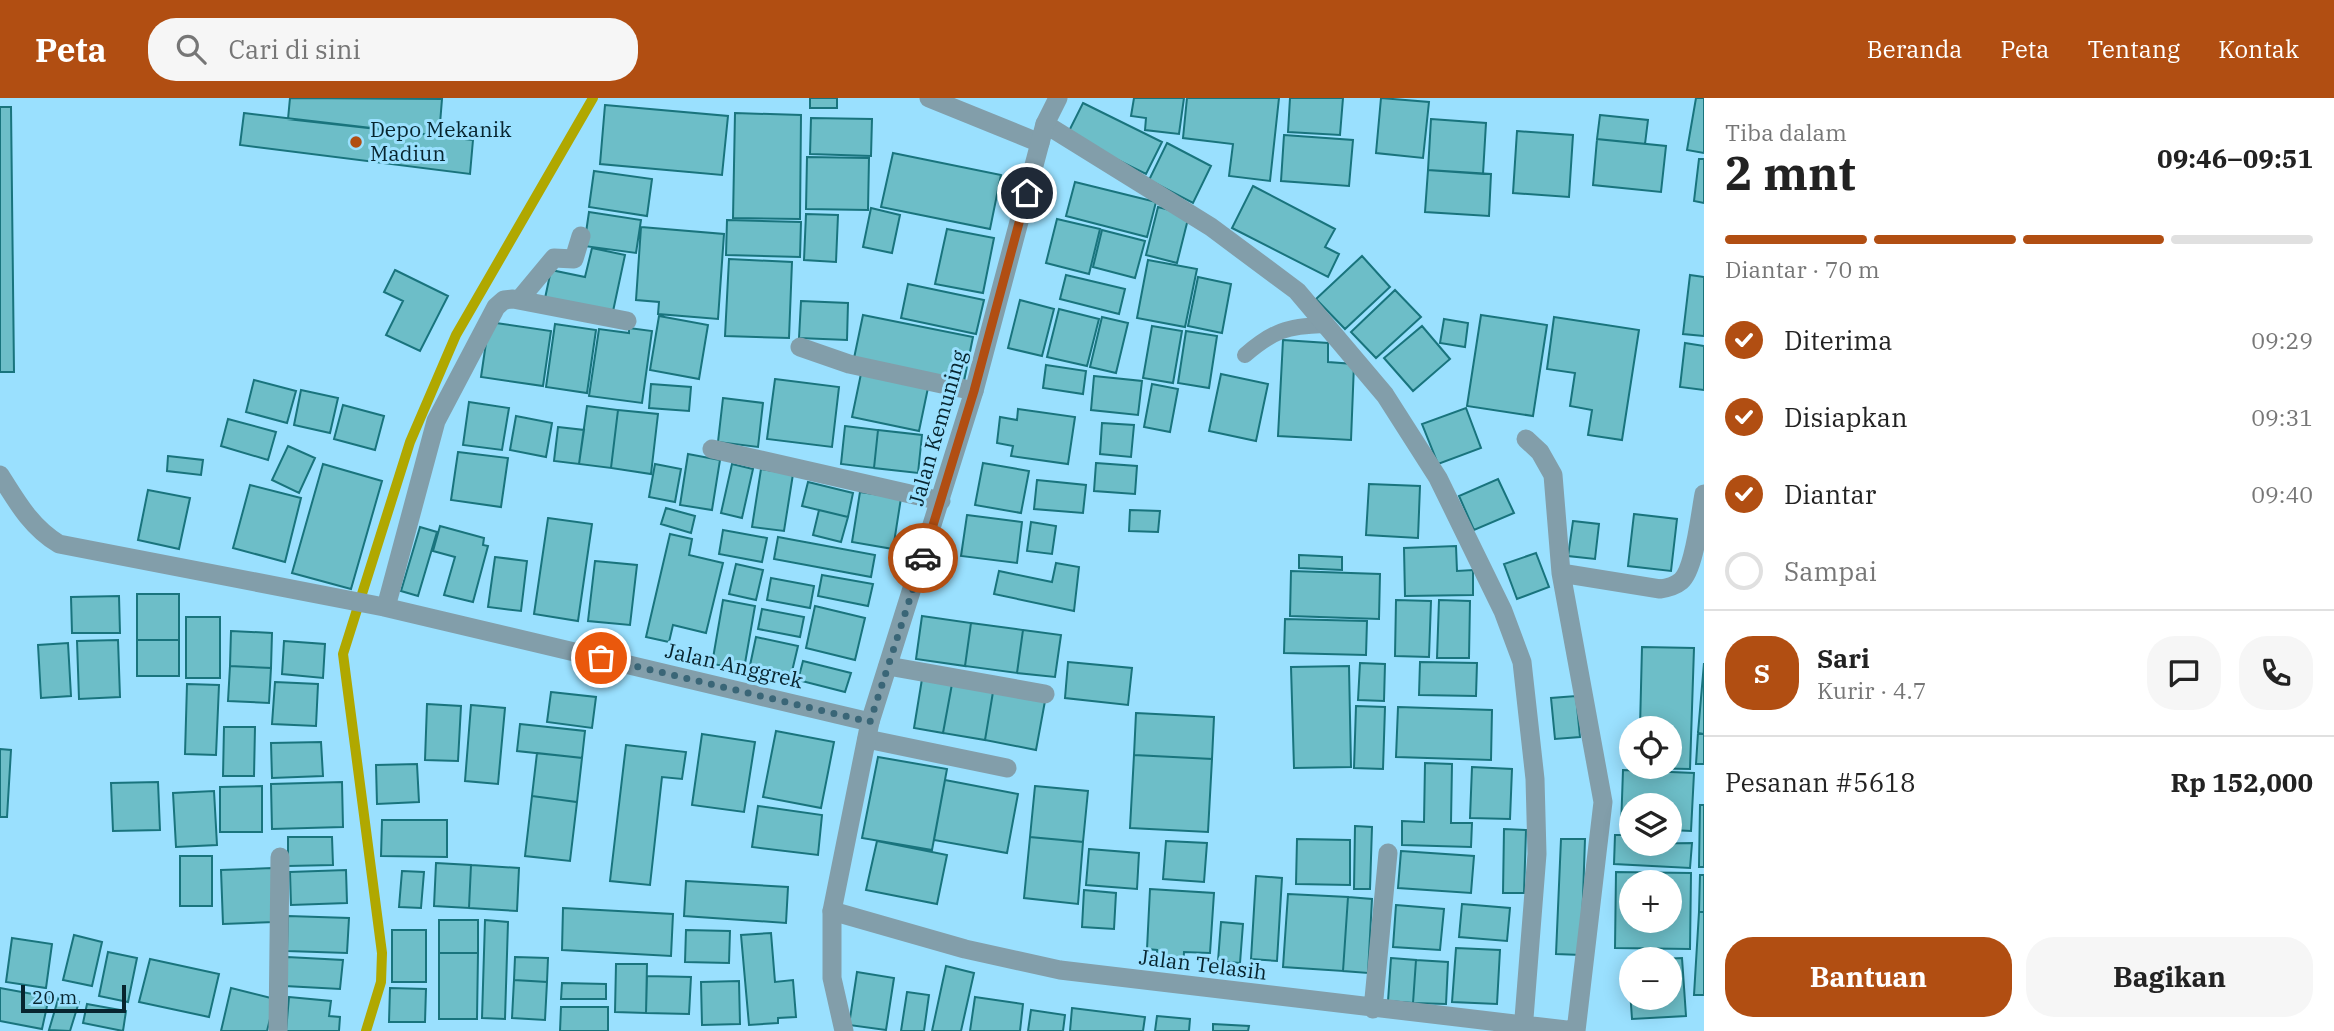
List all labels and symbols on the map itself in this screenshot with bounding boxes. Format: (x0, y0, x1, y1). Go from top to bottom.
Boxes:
place label: Depo Mekanik Madiun (370, 115, 512, 167)
marker: Depo Mekanik Madiun (348, 134, 364, 150)
pin (997, 163, 1057, 223)
street label: Jalan Kemuning (901, 346, 973, 509)
courier (888, 523, 958, 593)
pin (571, 628, 631, 688)
street label: Jalan Anggrek (663, 636, 807, 695)
street label: Jalan Telasih (1138, 942, 1269, 986)
scale bar (21, 982, 126, 1014)

